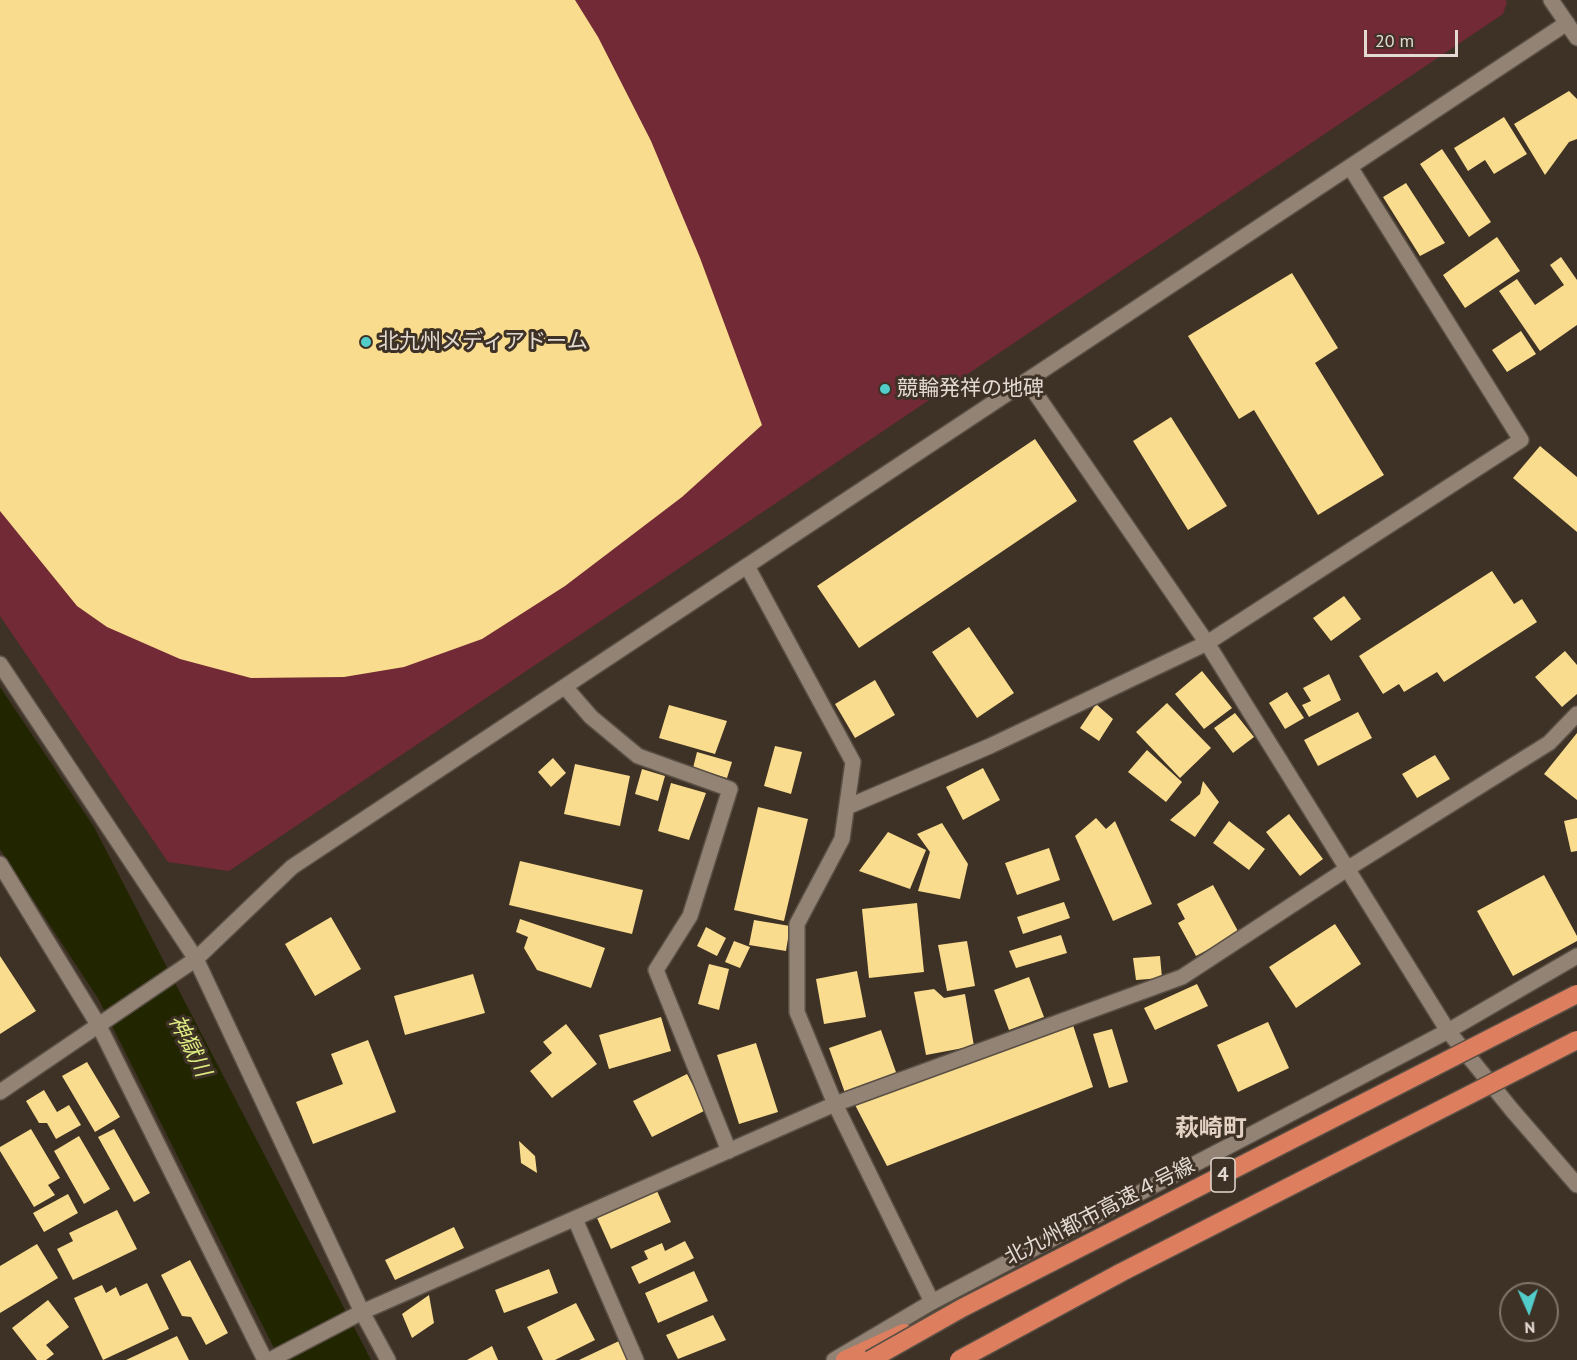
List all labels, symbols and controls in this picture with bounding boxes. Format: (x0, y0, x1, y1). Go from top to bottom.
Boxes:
scale bar (1367, 18, 1462, 56)
text: 20 m (1375, 29, 1414, 52)
place label: 北九州メディアドーム (378, 329, 588, 355)
marker: 北九州メディアドーム (359, 335, 373, 349)
place label: 競輪発祥の地碑 (897, 376, 1044, 402)
marker: 競輪発祥の地碑 (878, 382, 892, 396)
water label: 神獄川 (162, 1011, 216, 1081)
district label: 萩崎町 (1175, 1115, 1247, 1143)
street label: 北九州都市高速４号線 (1001, 1153, 1199, 1271)
road number: 4 (1211, 1158, 1235, 1192)
north arrow (1499, 1282, 1559, 1342)
text: N (1524, 1318, 1536, 1338)

